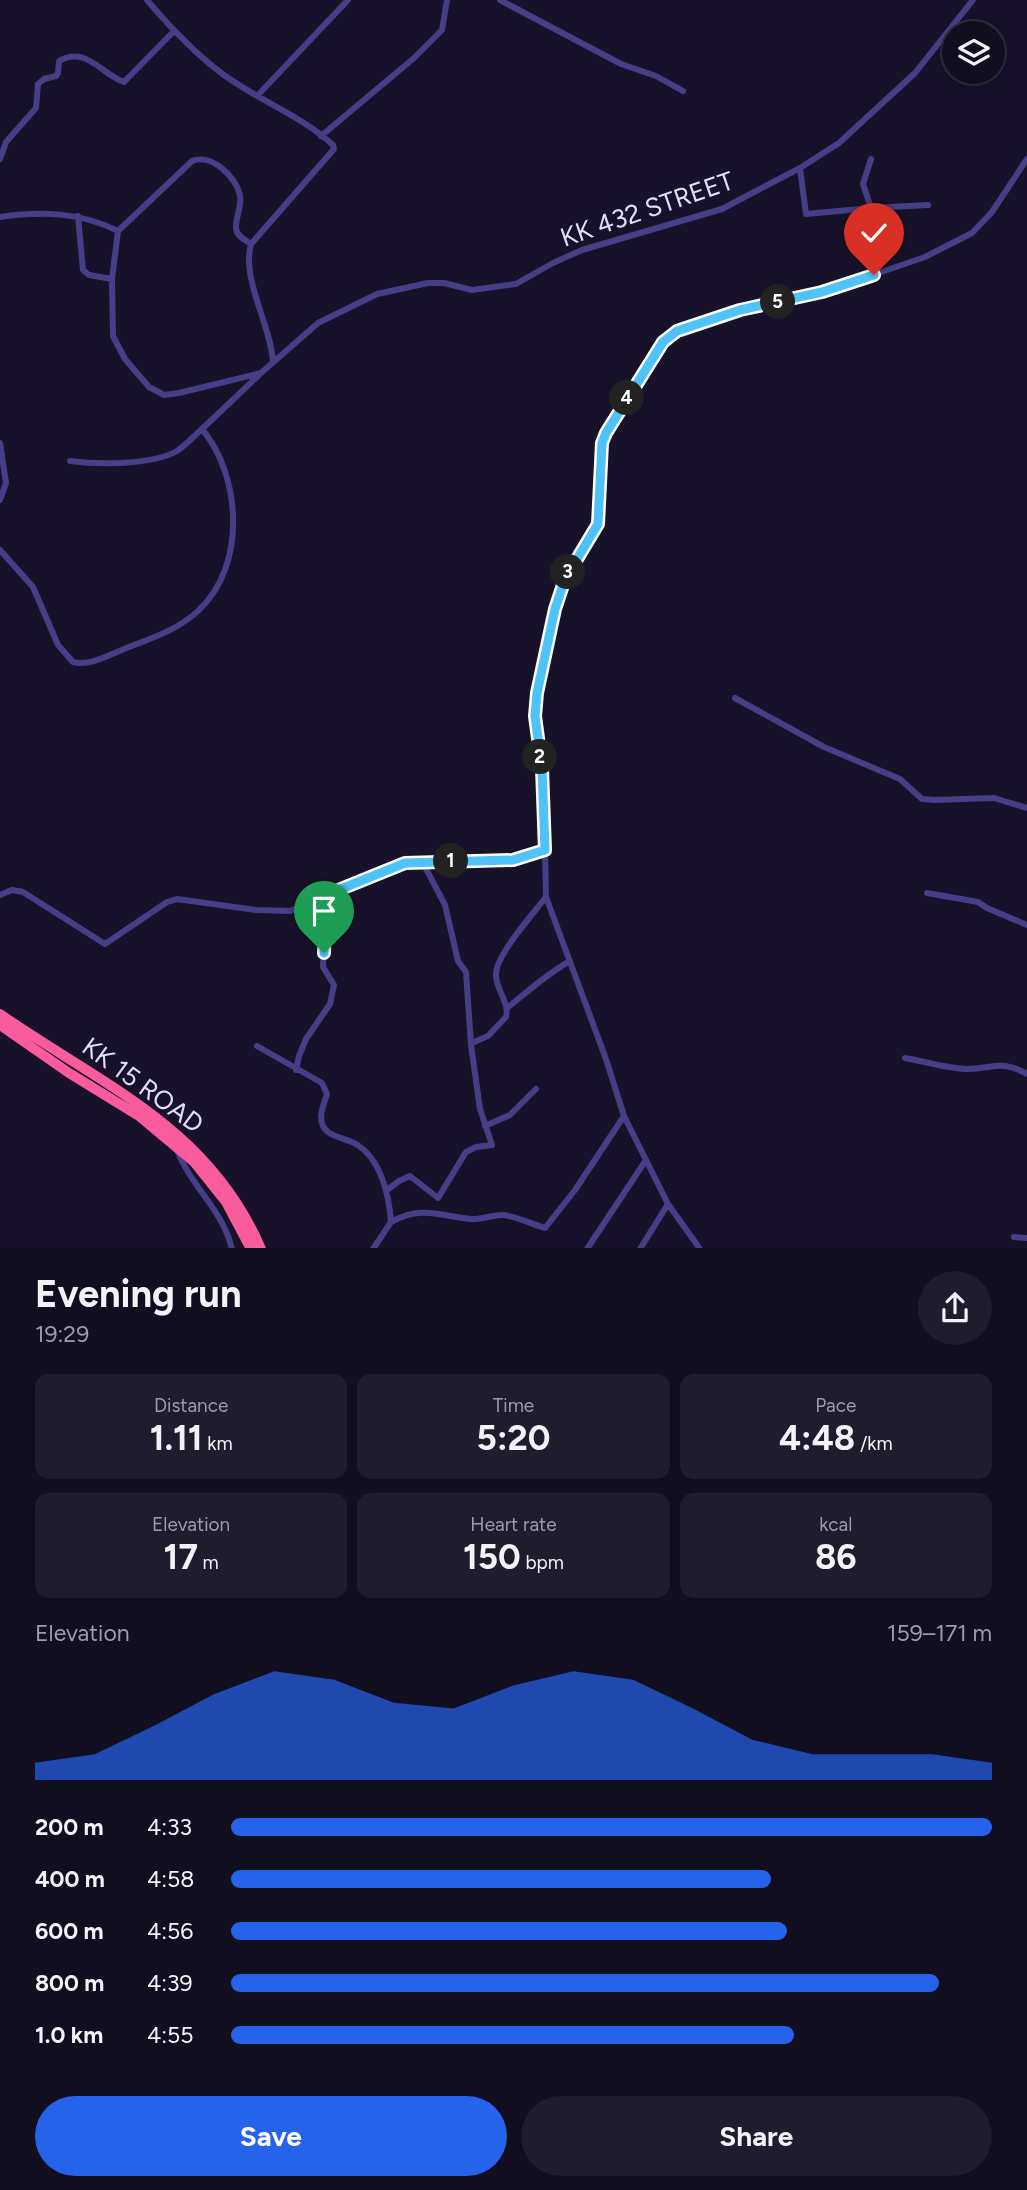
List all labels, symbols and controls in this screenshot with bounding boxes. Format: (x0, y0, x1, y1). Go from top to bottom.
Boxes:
map controls (942, 21, 1005, 84)
button: layers (942, 21, 1005, 84)
street label: KK 432 STREET (556, 164, 738, 254)
pin (844, 203, 904, 275)
icon: check (855, 214, 893, 252)
pin: 5 (760, 284, 796, 320)
text: 5 (772, 290, 783, 313)
pin: 4 (610, 380, 644, 416)
text: 4 (620, 386, 633, 409)
pin: 3 (550, 554, 586, 590)
text: 3 (562, 560, 573, 583)
pin: 2 (522, 740, 558, 774)
text: 2 (534, 745, 545, 768)
pin: 1 (434, 844, 468, 878)
text: 1 (446, 849, 455, 872)
pin (294, 881, 354, 953)
icon: arrive (305, 892, 343, 930)
street label: KK 15 ROAD (76, 1030, 210, 1140)
text: Evening run (35, 1271, 242, 1317)
button: share (918, 1271, 992, 1345)
text: 19:29 (35, 1320, 89, 1348)
text: Distance (154, 1394, 228, 1417)
text: Time (493, 1394, 534, 1417)
text: Pace (815, 1394, 856, 1417)
text: 1.11 (150, 1417, 203, 1459)
text: 5:20 (477, 1417, 550, 1459)
text: 4:48 (779, 1417, 855, 1459)
text: km (203, 1432, 233, 1455)
text: /km (855, 1432, 893, 1455)
text: Elevation (152, 1513, 230, 1536)
text: Heart rate (470, 1513, 557, 1536)
text: kcal (819, 1513, 852, 1536)
text: 17 (164, 1536, 198, 1578)
text: 150 (463, 1536, 521, 1578)
text: 86 (815, 1536, 857, 1578)
text: m (198, 1551, 219, 1574)
text: bpm (521, 1551, 564, 1574)
text: Elevation (35, 1619, 130, 1647)
text: 159–171 m (887, 1619, 992, 1647)
text: 200 m (35, 1813, 104, 1841)
text: 4:33 (147, 1813, 192, 1841)
text: 400 m (35, 1865, 105, 1893)
text: 4:58 (147, 1865, 194, 1893)
text: 600 m (35, 1917, 104, 1945)
text: 4:56 (147, 1917, 193, 1945)
text: 800 m (35, 1969, 104, 1997)
text: 4:39 (147, 1969, 193, 1997)
text: 1.0 km (35, 2021, 103, 2049)
text: 4:55 (147, 2021, 194, 2049)
button: Save (35, 2096, 507, 2176)
button: Share (521, 2096, 992, 2176)

